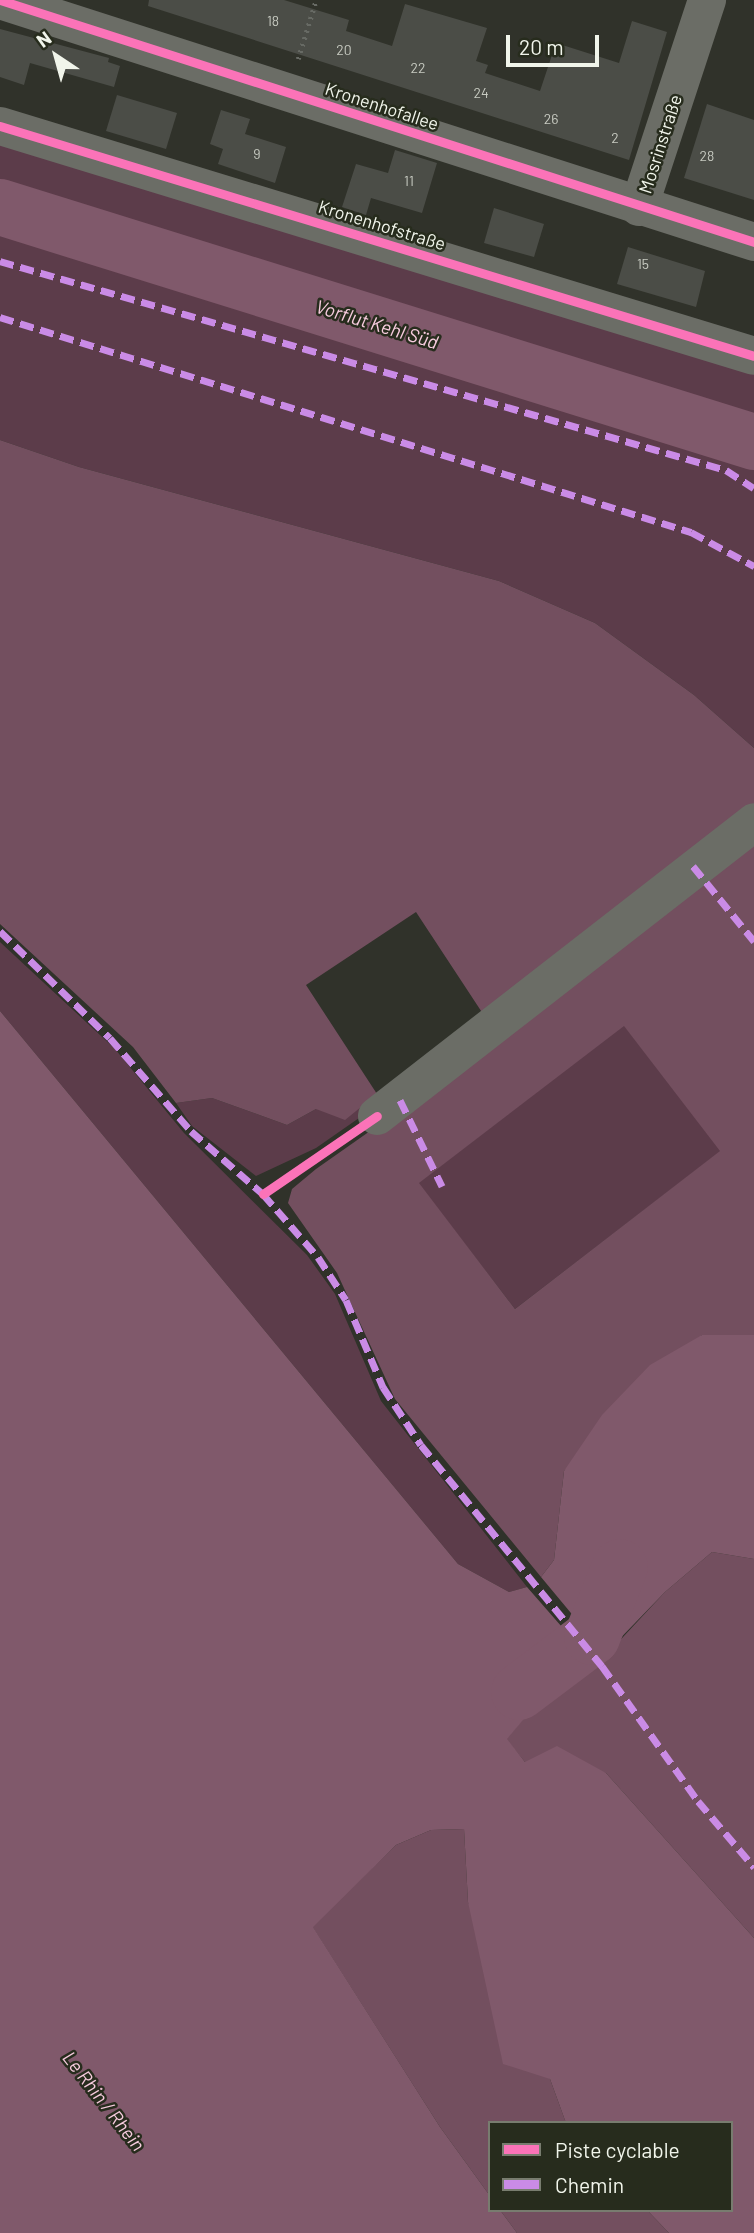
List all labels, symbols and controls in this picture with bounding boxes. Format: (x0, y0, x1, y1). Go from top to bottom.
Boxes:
house number: 18 (267, 13, 279, 29)
north arrow (21, 21, 91, 91)
scale bar (509, 21, 602, 65)
text: N (31, 26, 55, 52)
text: 20 m (519, 34, 564, 59)
house number: 20 (336, 42, 352, 58)
house number: 22 (410, 60, 426, 76)
street label: Kronenhofallee (322, 77, 442, 135)
house number: 24 (473, 85, 489, 101)
street label: Mosrinstraße (634, 92, 686, 196)
house number: 26 (544, 111, 558, 127)
house number: 2 (611, 130, 619, 146)
house number: 9 (253, 146, 261, 162)
house number: 28 (700, 148, 714, 164)
house number: 11 (404, 173, 414, 189)
street label: Kronenhofstraße (316, 195, 448, 255)
house number: 15 (637, 256, 649, 272)
water label: Vorflut Kehl Süd (313, 295, 441, 353)
water label: Le Rhin / Rhein (58, 2047, 150, 2155)
legend (488, 2121, 733, 2212)
text: Piste cyclable (555, 2137, 680, 2162)
text: Chemin (555, 2172, 624, 2197)

